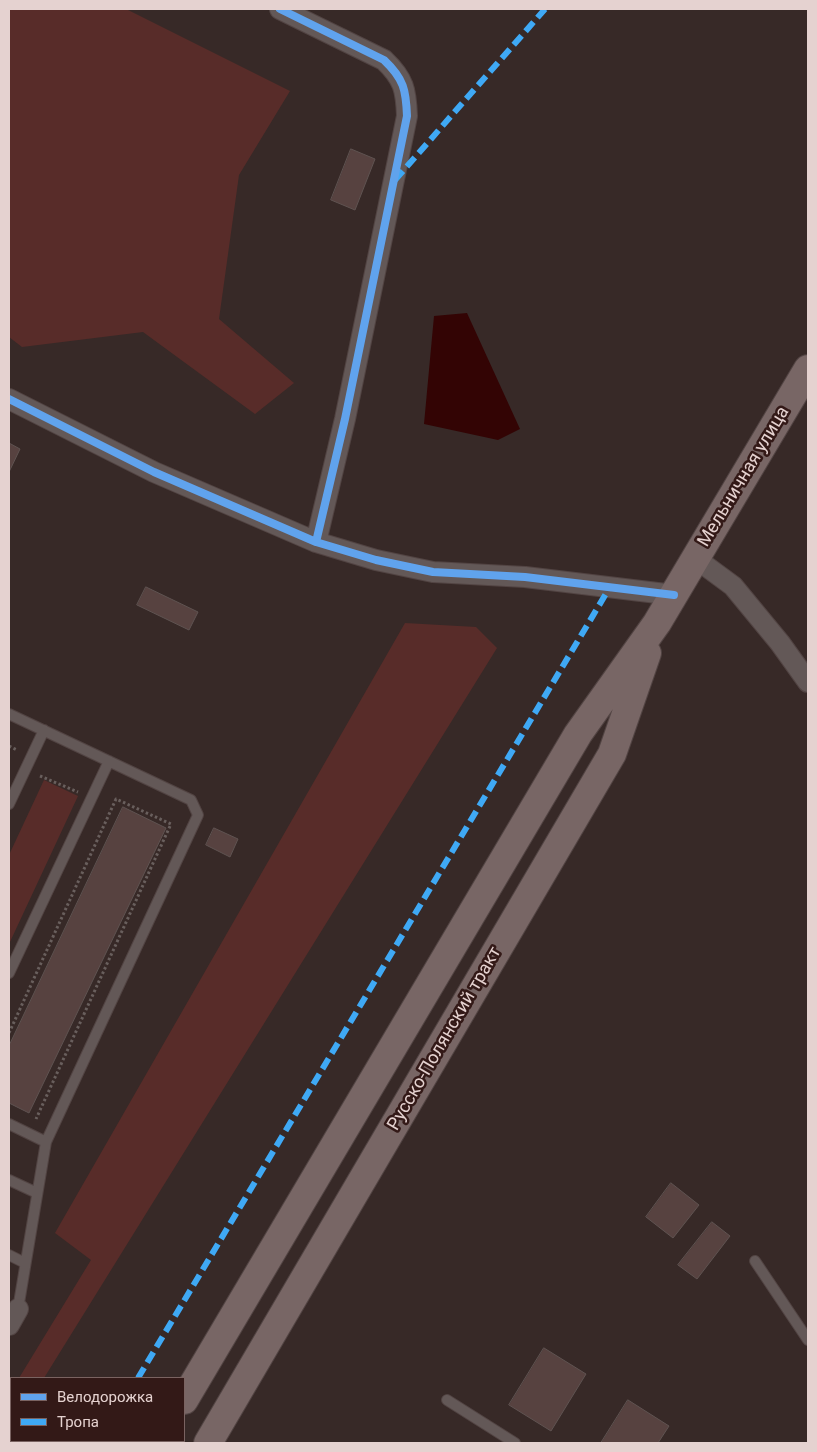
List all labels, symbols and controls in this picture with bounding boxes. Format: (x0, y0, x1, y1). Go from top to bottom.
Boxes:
street label: Мельничная улица (694, 403, 794, 551)
street label: Русско-Полянский тракт (384, 943, 506, 1135)
legend (10, 1377, 185, 1442)
text: Велодорожка (57, 1388, 153, 1406)
text: Тропа (57, 1413, 99, 1431)

